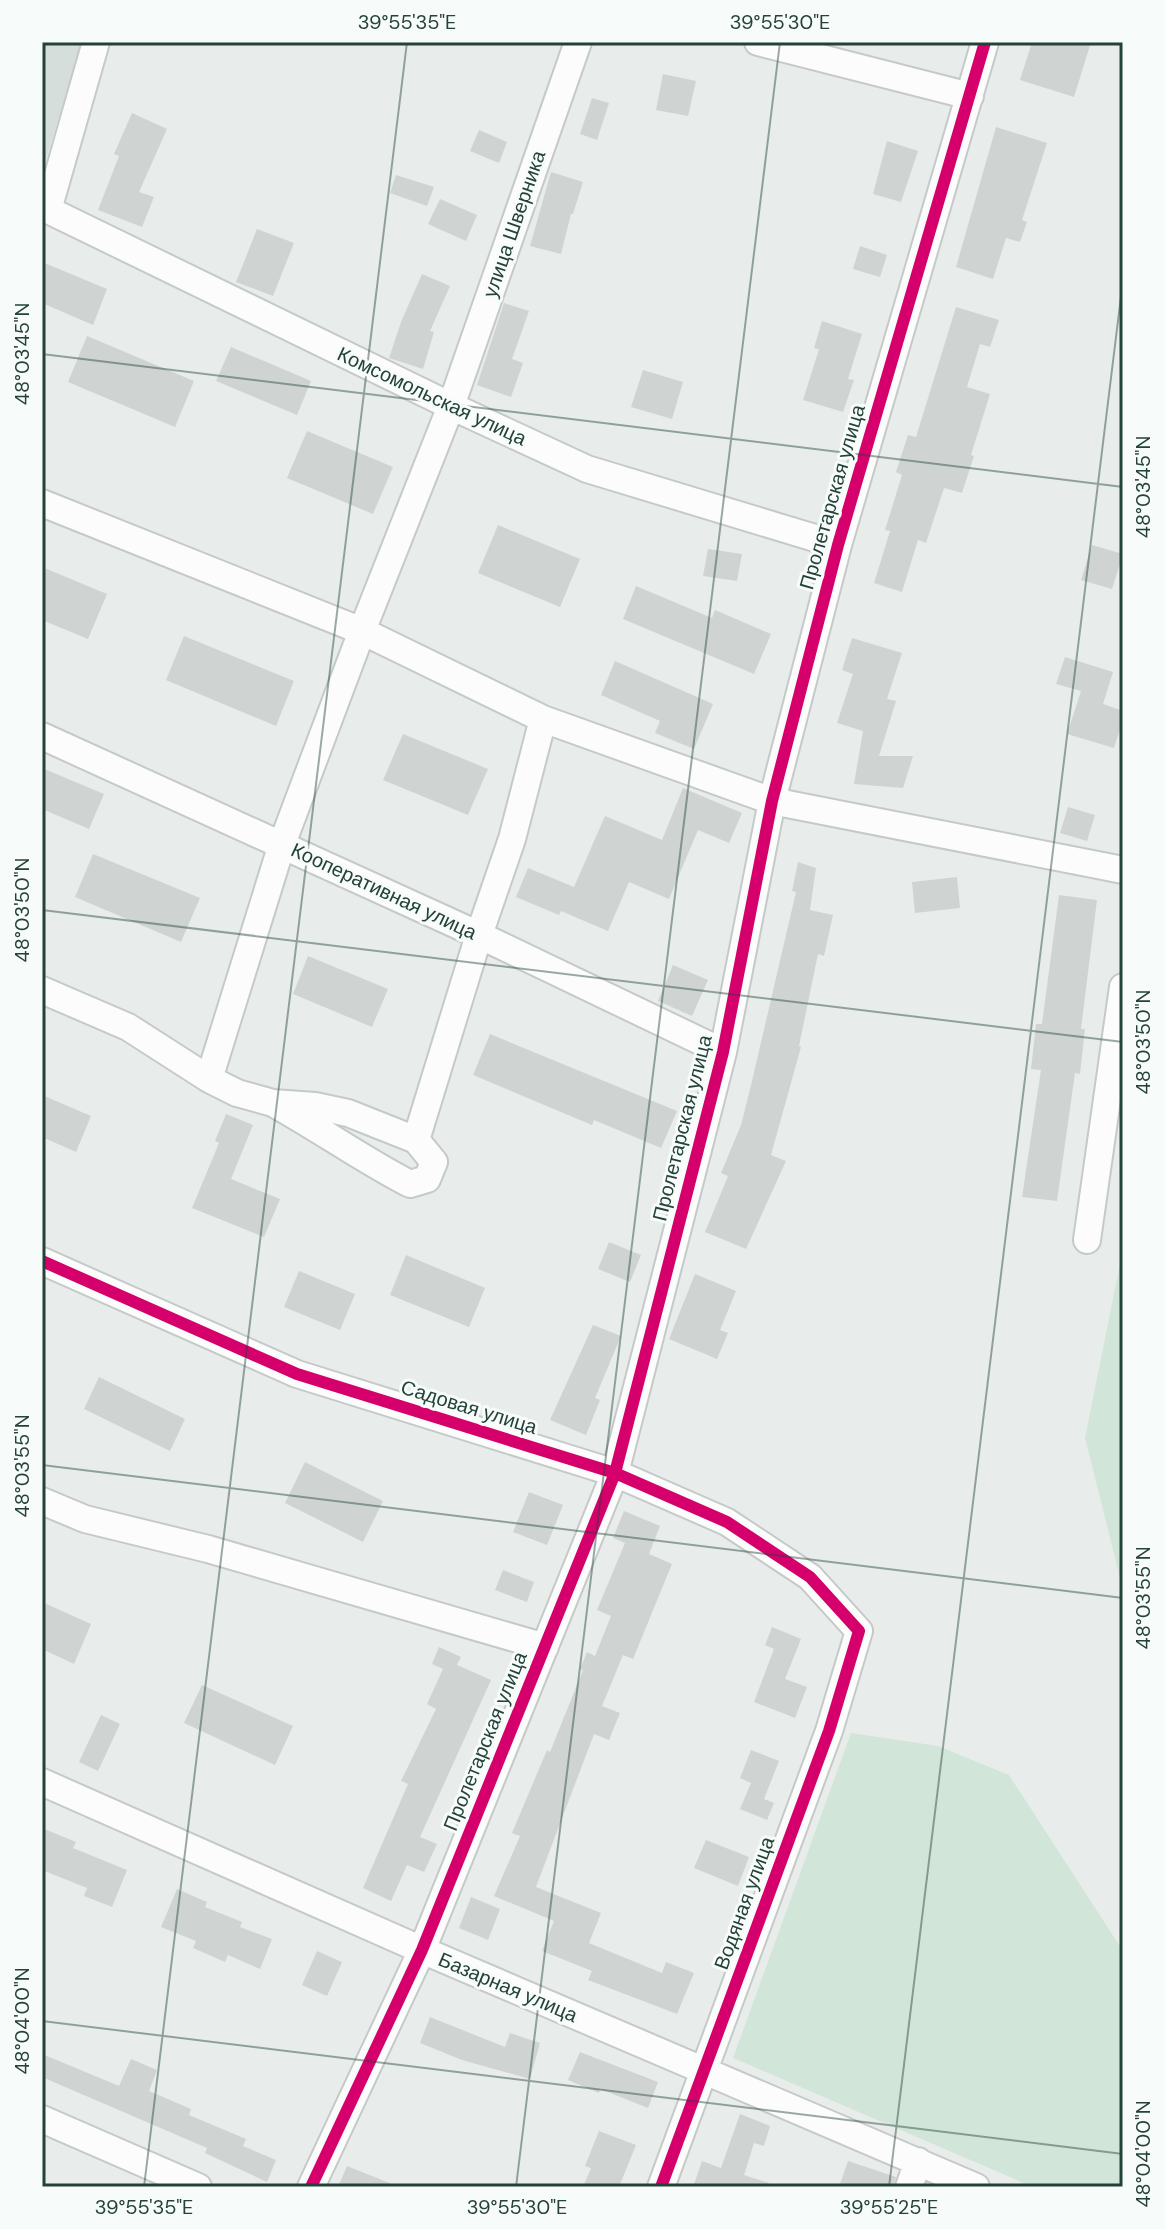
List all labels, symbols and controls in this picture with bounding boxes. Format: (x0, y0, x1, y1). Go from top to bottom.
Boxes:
text: 39°55'35"E (358, 9, 456, 35)
text: 39°55'30"E (730, 9, 830, 35)
street label: улица Шверника (477, 146, 552, 301)
text: 48°03'45"N (9, 303, 35, 405)
street label: Комсомольская улица (333, 341, 532, 452)
street label: Пролетарская улица (793, 401, 871, 592)
text: 48°03'45"N (1130, 436, 1156, 538)
street label: Кооперативная улица (287, 837, 482, 946)
text: 48°03'50"N (9, 858, 35, 962)
text: 48°03'50"N (1130, 990, 1156, 1094)
street label: Пролетарская улица (646, 1031, 718, 1224)
street label: Садовая улица (398, 1374, 541, 1440)
text: 48°03'55"N (9, 1415, 35, 1517)
text: 48°03'55"N (1130, 1547, 1156, 1649)
street label: Пролетарская улица (437, 1647, 533, 1834)
street label: Водяная улица (708, 1832, 780, 1973)
street label: Базарная улица (434, 1946, 582, 2028)
text: 48°04'00"N (9, 1967, 35, 2075)
text: 48°04'00"N (1130, 2100, 1156, 2208)
text: 39°55'35"E (95, 2194, 193, 2220)
text: 39°55'30"E (467, 2194, 567, 2220)
text: 39°55'25"E (840, 2194, 938, 2220)

